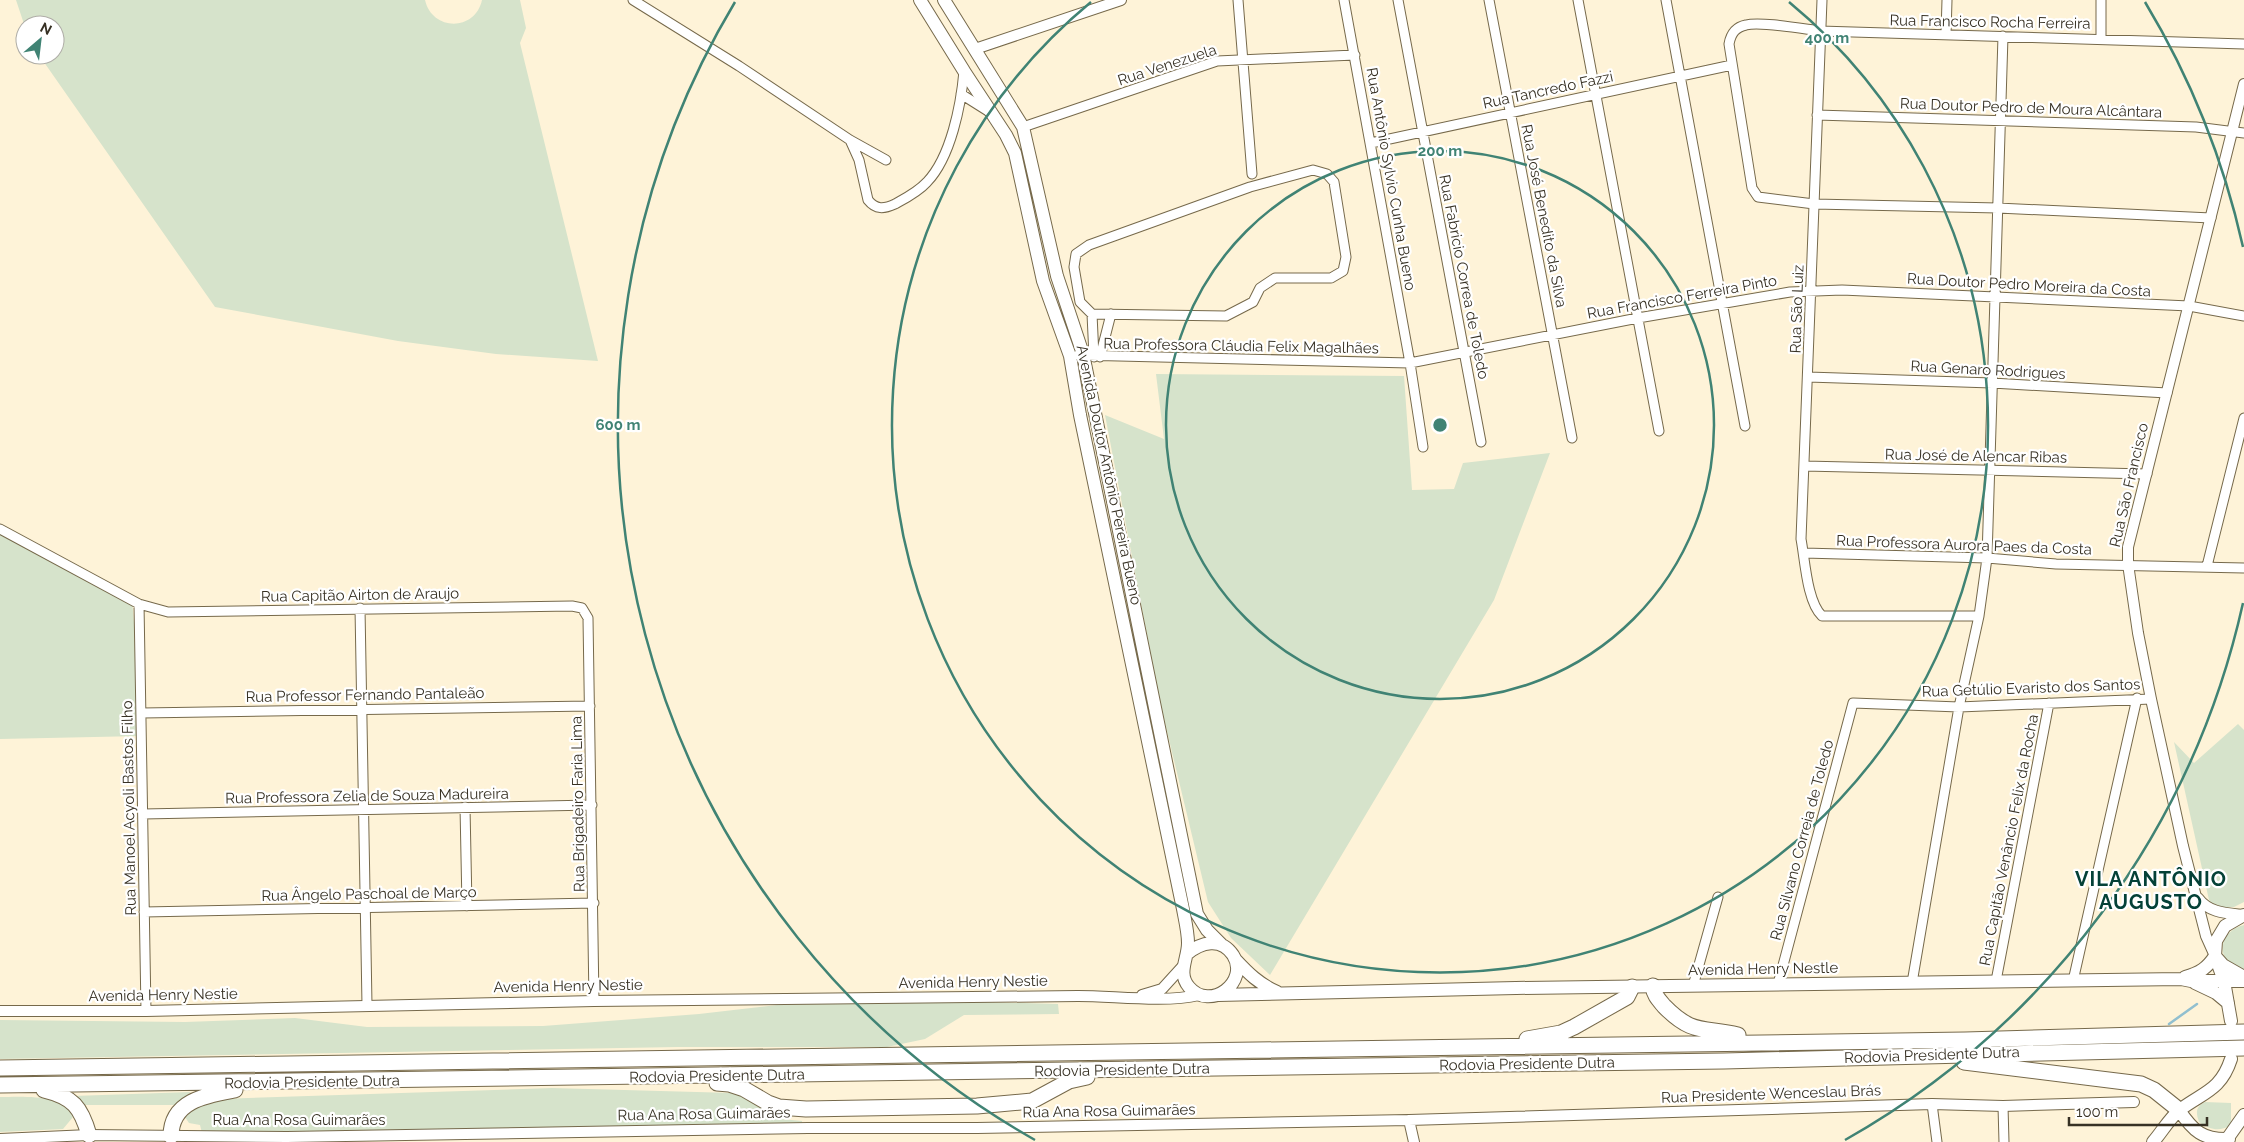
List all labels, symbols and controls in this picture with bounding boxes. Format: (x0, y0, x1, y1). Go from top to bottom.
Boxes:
street label: Rua Francisco Rocha Ferreira (1889, 11, 2091, 33)
north arrow (15, 15, 65, 65)
text: N (38, 19, 55, 38)
text: 400 m (1805, 29, 1849, 47)
street label: Rua Venezuela (1115, 41, 1219, 89)
street label: Rua Antônio Sylvio Cunha Bueno (1362, 66, 1420, 292)
street label: Rua Tancredo Fazzi (1481, 67, 1615, 113)
street label: Rua Doutor Pedro de Moura Alcântara (1900, 94, 2162, 122)
street label: Rua José Benedito da Silva (1517, 123, 1571, 309)
text: 200 m (1418, 142, 1462, 160)
street label: Rua Fabricio Correa de Toledo (1435, 173, 1493, 381)
street label: Rua São Luiz (1786, 264, 1808, 354)
street label: Rua Doutor Pedro Moreira da Costa (1907, 270, 2151, 300)
street label: Rua Francisco Ferreira Pinto (1586, 271, 1778, 323)
street label: Rua Professora Cláudia Felix Magalhães (1103, 335, 1379, 357)
street label: Avenida Doutor Antônio Pereira Bueno (1073, 343, 1145, 607)
street label: Rua Genaro Rodrigues (1910, 357, 2066, 383)
text: 600 m (595, 416, 641, 434)
centre of rings (1431, 416, 1449, 434)
street label: Rua São Francisco (2106, 421, 2152, 549)
street label: Rua José de Alencar Ribas (1885, 445, 2067, 467)
street label: Rua Professora Aurora Paes da Costa (1836, 532, 2092, 558)
street label: Rua Capitão Airton de Araujo (261, 584, 459, 606)
street label: Rua Getúlio Evaristo dos Santos (1921, 675, 2141, 701)
street label: Rua Professor Fernando Pantaleão (245, 684, 485, 706)
street label: Rua Manoel Acyoli Bastos Filho (118, 700, 140, 916)
street label: Rua Capitão Venâncio Felix da Rocha (1976, 713, 2042, 967)
street label: Rua Brigadeiro Faria Lima (567, 716, 589, 892)
street label: Rua Silvano Correia de Toledo (1767, 738, 1837, 942)
street label: Rua Professora Zelia de Souza Madureira (225, 785, 509, 807)
district label: VILA ANTÔNIO AUGUSTO (2075, 867, 2227, 914)
street label: Rua Ângelo Paschoal de Março (261, 883, 477, 905)
street label: Avenida Henry Nestle (1688, 959, 1838, 979)
street label: Avenida Henry Nestie (898, 972, 1048, 992)
street label: Avenida Henry Nestie (493, 976, 643, 996)
street label: Avenida Henry Nestie (88, 985, 238, 1005)
street label: Rodovia Presidente Dutra (1844, 1043, 2020, 1067)
street label: Rodovia Presidente Dutra (1439, 1053, 1615, 1075)
street label: Rodovia Presidente Dutra (1034, 1059, 1210, 1081)
street label: Rodovia Presidente Dutra (629, 1065, 805, 1087)
street label: Rodovia Presidente Dutra (224, 1071, 400, 1093)
street label: Rua Presidente Wenceslau Brás (1661, 1081, 1881, 1107)
scale bar (2069, 1094, 2206, 1126)
street label: Rua Ana Rosa Guimarães (1022, 1100, 1196, 1122)
street label: Rua Ana Rosa Guimarães (617, 1103, 791, 1125)
text: 100 m (2076, 1103, 2118, 1121)
street label: Rua Ana Rosa Guimarães (212, 1111, 386, 1129)

